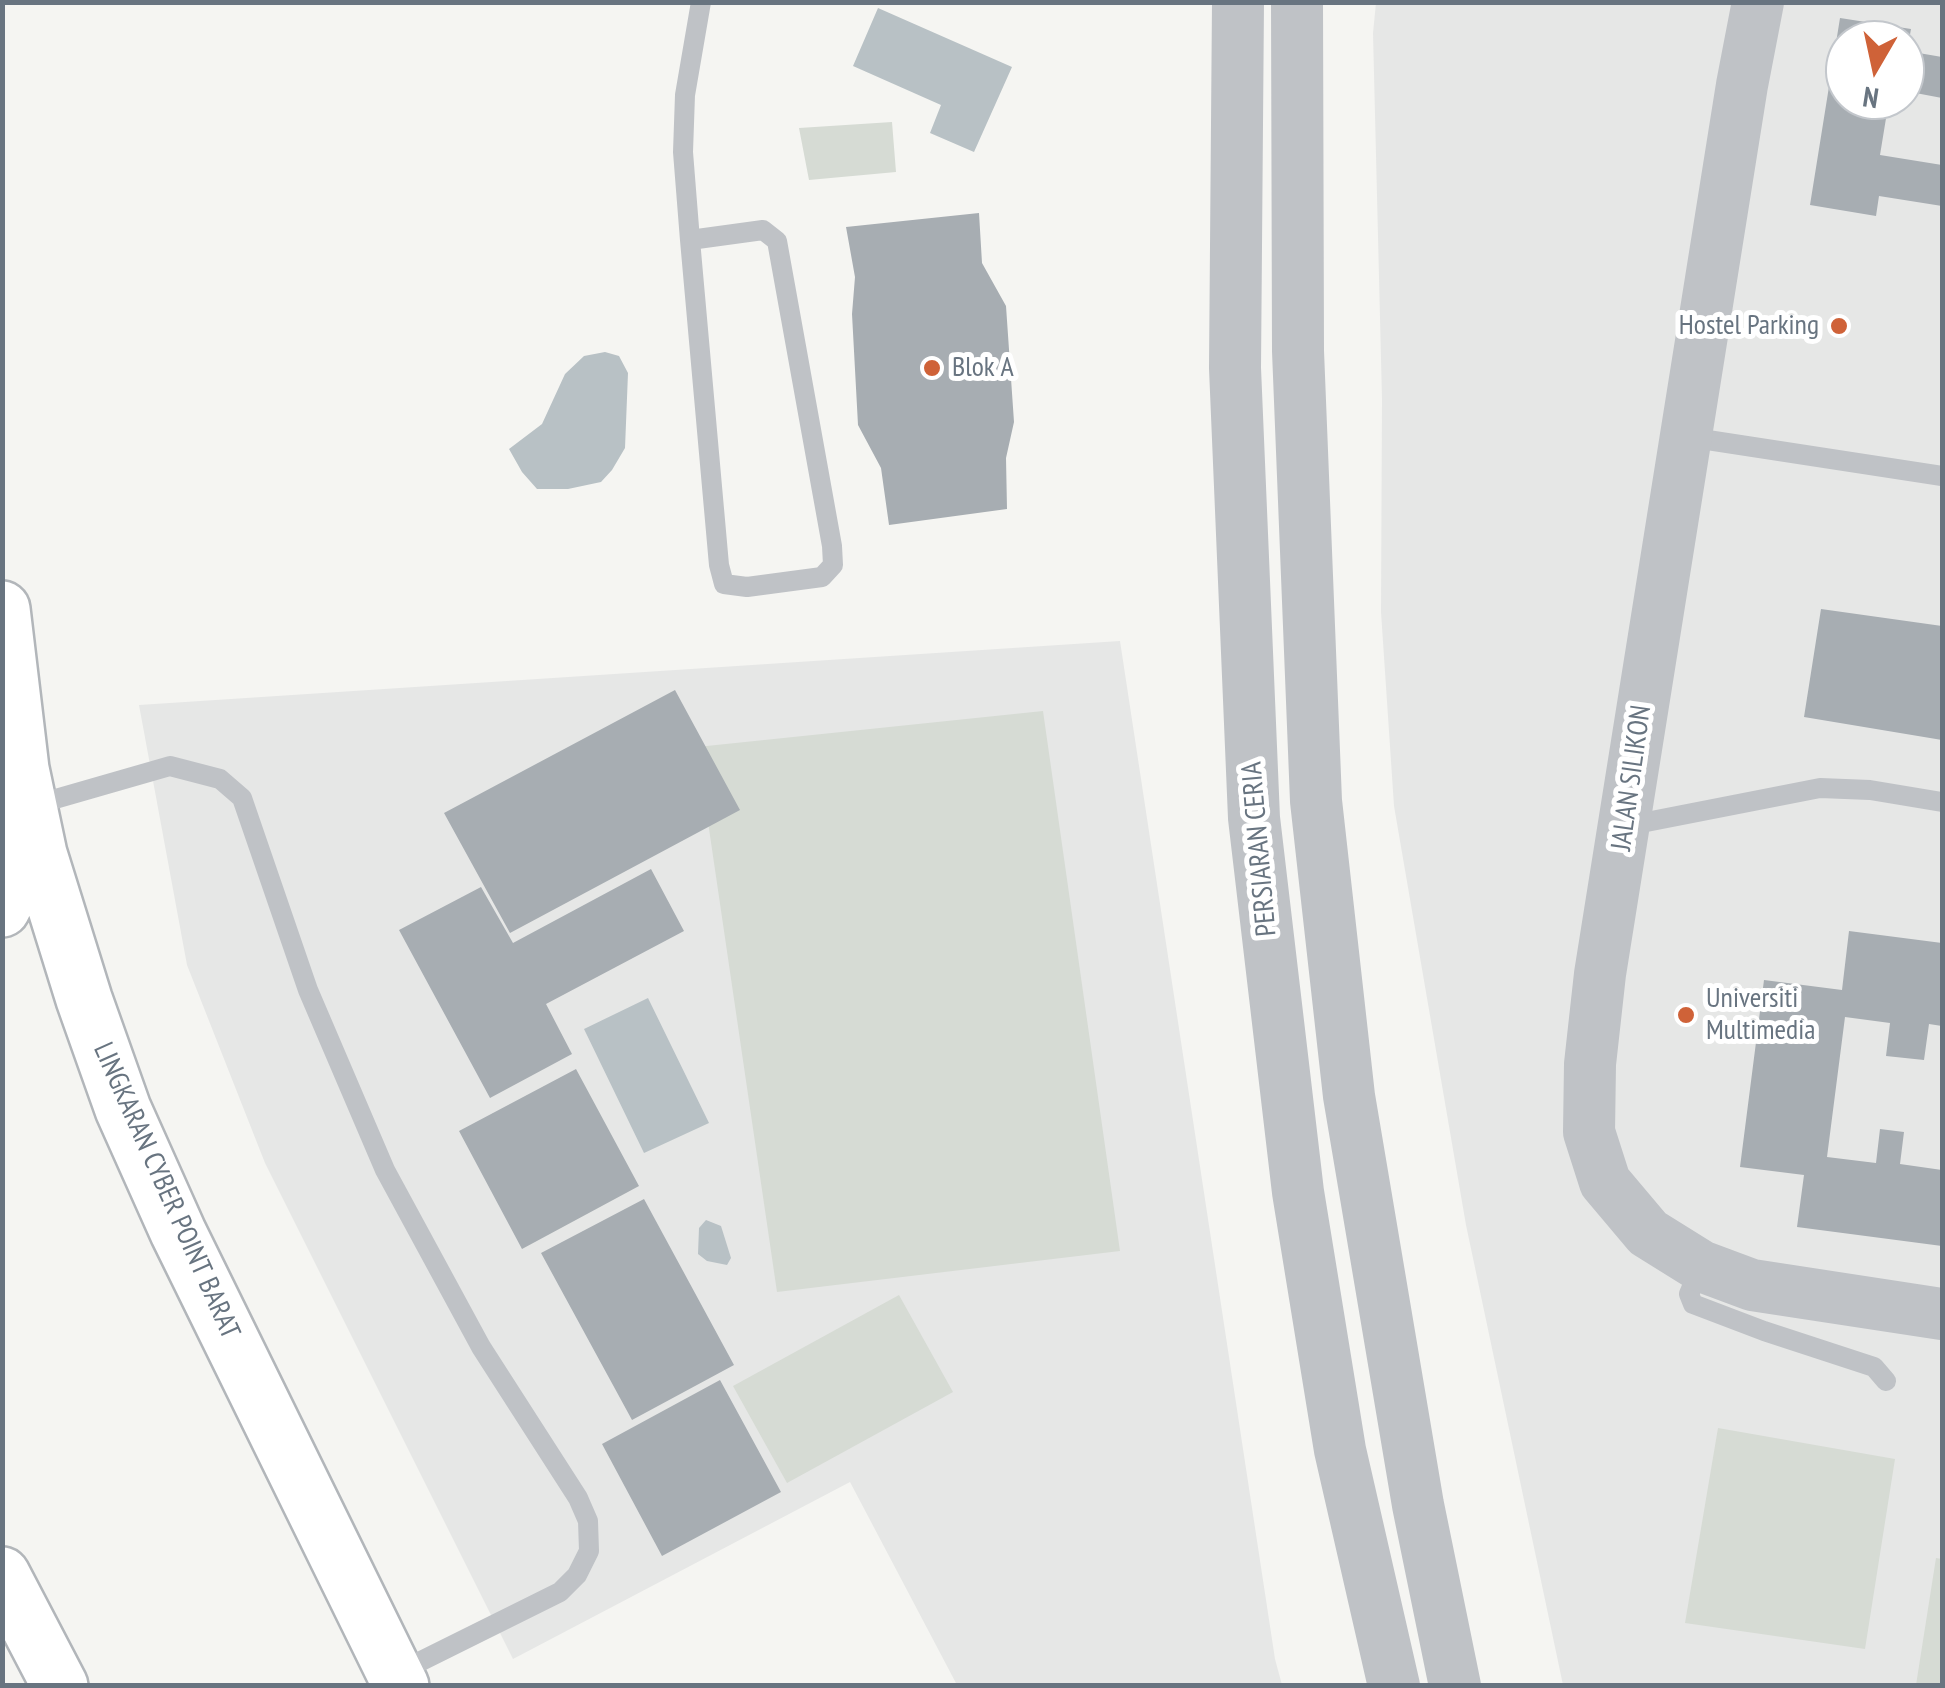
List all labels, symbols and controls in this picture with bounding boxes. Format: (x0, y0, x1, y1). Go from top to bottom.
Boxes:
north arrow (1825, 20, 1925, 120)
text: N (1860, 79, 1881, 118)
place label: Hostel Parking (1679, 309, 1819, 343)
marker: Hostel Parking (1828, 315, 1850, 337)
place label: Blok A (952, 351, 1014, 385)
marker: Blok A (921, 357, 943, 379)
street label: JALAN SILIKON (1605, 703, 1659, 853)
street label: PERSIARAN CERIA (1236, 760, 1284, 938)
place label: Universiti Multimedia (1706, 982, 1815, 1048)
marker: Universiti Multimedia (1675, 1004, 1697, 1026)
street label: LINGKARAN CYBER POINT BARAT (85, 1038, 247, 1344)

